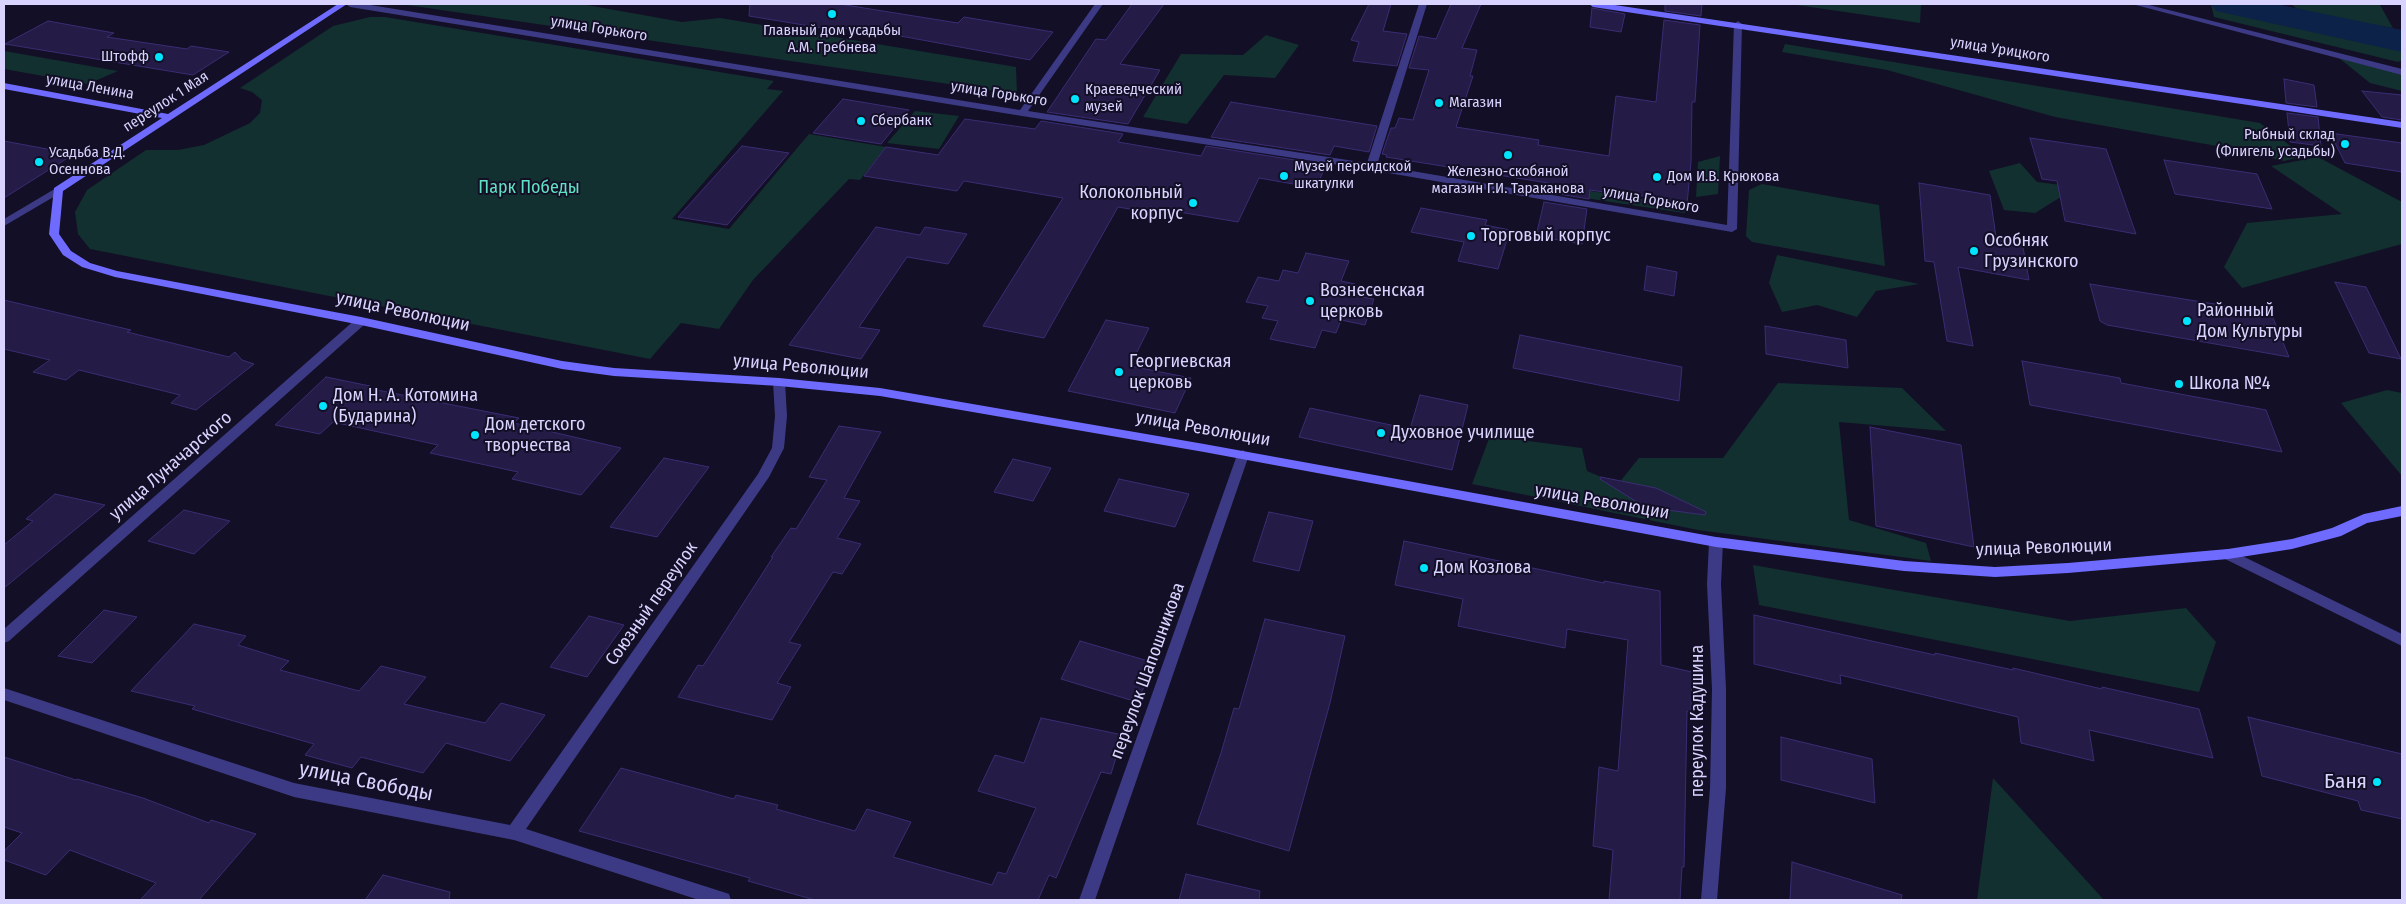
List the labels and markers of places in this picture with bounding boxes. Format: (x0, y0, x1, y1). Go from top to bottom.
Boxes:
marker: Главный дом усадьбы А.М. Гребнева (826, 8, 838, 20)
place label: Главный дом усадьбы А.М. Гребнева (763, 22, 901, 57)
place label: Штофф (101, 48, 149, 66)
marker: Штофф (153, 51, 165, 63)
place label: Краеведческий музей (1085, 81, 1182, 116)
marker: Краеведческий музей (1069, 93, 1081, 105)
place label: Магазин (1449, 94, 1502, 112)
marker: Магазин (1433, 97, 1445, 109)
place label: Сбербанк (871, 112, 932, 130)
marker: Сбербанк (855, 115, 867, 127)
place label: Рыбный склад (Флигель усадьбы) (2216, 126, 2335, 161)
marker: Рыбный склад (Флигель усадьбы) (2339, 138, 2351, 150)
place label: Усадьба В.Д. Осеннова (49, 144, 126, 179)
marker: Железно-скобяной магазин Г.И. Тараканова (1502, 149, 1514, 161)
marker: Усадьба В.Д. Осеннова (33, 156, 45, 168)
place label: Музей персидской шкатулки (1294, 158, 1411, 193)
place label: Железно-скобяной магазин Г.И. Тараканова (1432, 163, 1584, 198)
place label: Дом И.В. Крюкова (1667, 168, 1779, 186)
marker: Музей персидской шкатулки (1278, 170, 1290, 182)
marker: Дом И.В. Крюкова (1651, 171, 1663, 183)
place label: Колокольный корпус (1079, 182, 1183, 224)
marker: Колокольный корпус (1187, 197, 1199, 209)
place label: Торговый корпус (1481, 225, 1611, 247)
marker: Торговый корпус (1465, 230, 1477, 242)
place label: Особняк Грузинского (1984, 230, 2078, 272)
marker: Особняк Грузинского (1968, 245, 1980, 257)
place label: Вознесенская церковь (1320, 280, 1425, 322)
marker: Вознесенская церковь (1304, 295, 1316, 307)
place label: Районный Дом Культуры (2197, 300, 2303, 342)
marker: Районный Дом Культуры (2181, 315, 2193, 327)
place label: Георгиевская церковь (1129, 351, 1232, 394)
marker: Георгиевская церковь (1113, 366, 1125, 378)
place label: Школа №4 (2189, 373, 2271, 395)
marker: Школа №4 (2173, 378, 2185, 390)
place label: Дом Н. А. Котомина (Бударина) (333, 385, 478, 428)
marker: Дом Н. А. Котомина (Бударина) (317, 400, 329, 412)
place label: Дом детского творчества (485, 414, 585, 456)
place label: Духовное училище (1391, 422, 1535, 444)
marker: Духовное училище (1375, 427, 1387, 439)
marker: Дом детского творчества (469, 429, 481, 441)
place label: Дом Козлова (1434, 557, 1531, 579)
marker: Дом Козлова (1418, 562, 1430, 574)
place label: Баня (2324, 769, 2367, 795)
marker: Баня (2371, 776, 2383, 788)

